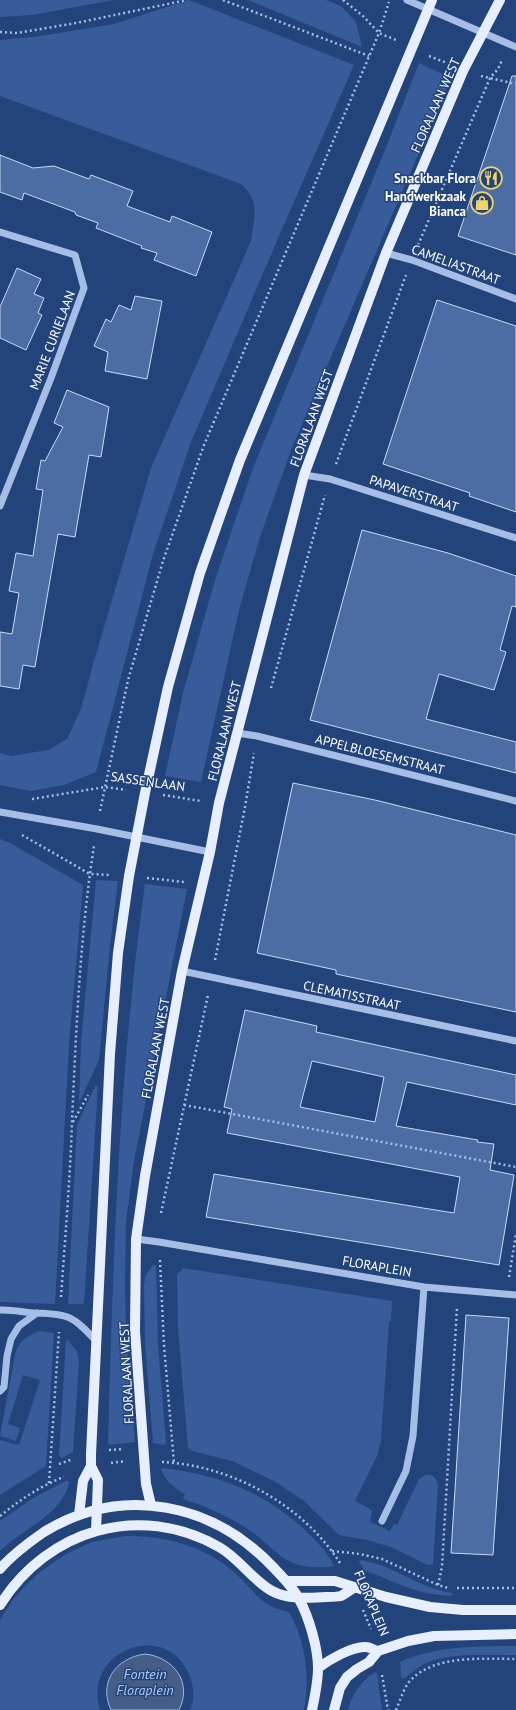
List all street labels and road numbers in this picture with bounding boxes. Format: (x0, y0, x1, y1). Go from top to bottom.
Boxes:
street label: FLORALAAN WEST (407, 55, 464, 155)
street label: CAMELIASTRAAT (409, 241, 502, 288)
street label: MARIE CURIELAAN (26, 288, 79, 392)
street label: FLORALAAN WEST (286, 367, 337, 469)
street label: PAPAVERSTRAAT (367, 471, 461, 516)
street label: FLORALAAN WEST (204, 679, 245, 783)
street label: APPELBLOESEMSTRAAT (314, 730, 446, 779)
street label: SASSENLAAN (110, 768, 186, 795)
street label: CLEMATISSTRAAT (302, 977, 402, 1014)
street label: FLORALAAN WEST (137, 996, 174, 1100)
street label: FLORAPLEIN (341, 1252, 413, 1281)
street label: FLORALAAN WEST (115, 1321, 138, 1425)
street label: FLORAPLEIN (350, 1568, 393, 1639)

